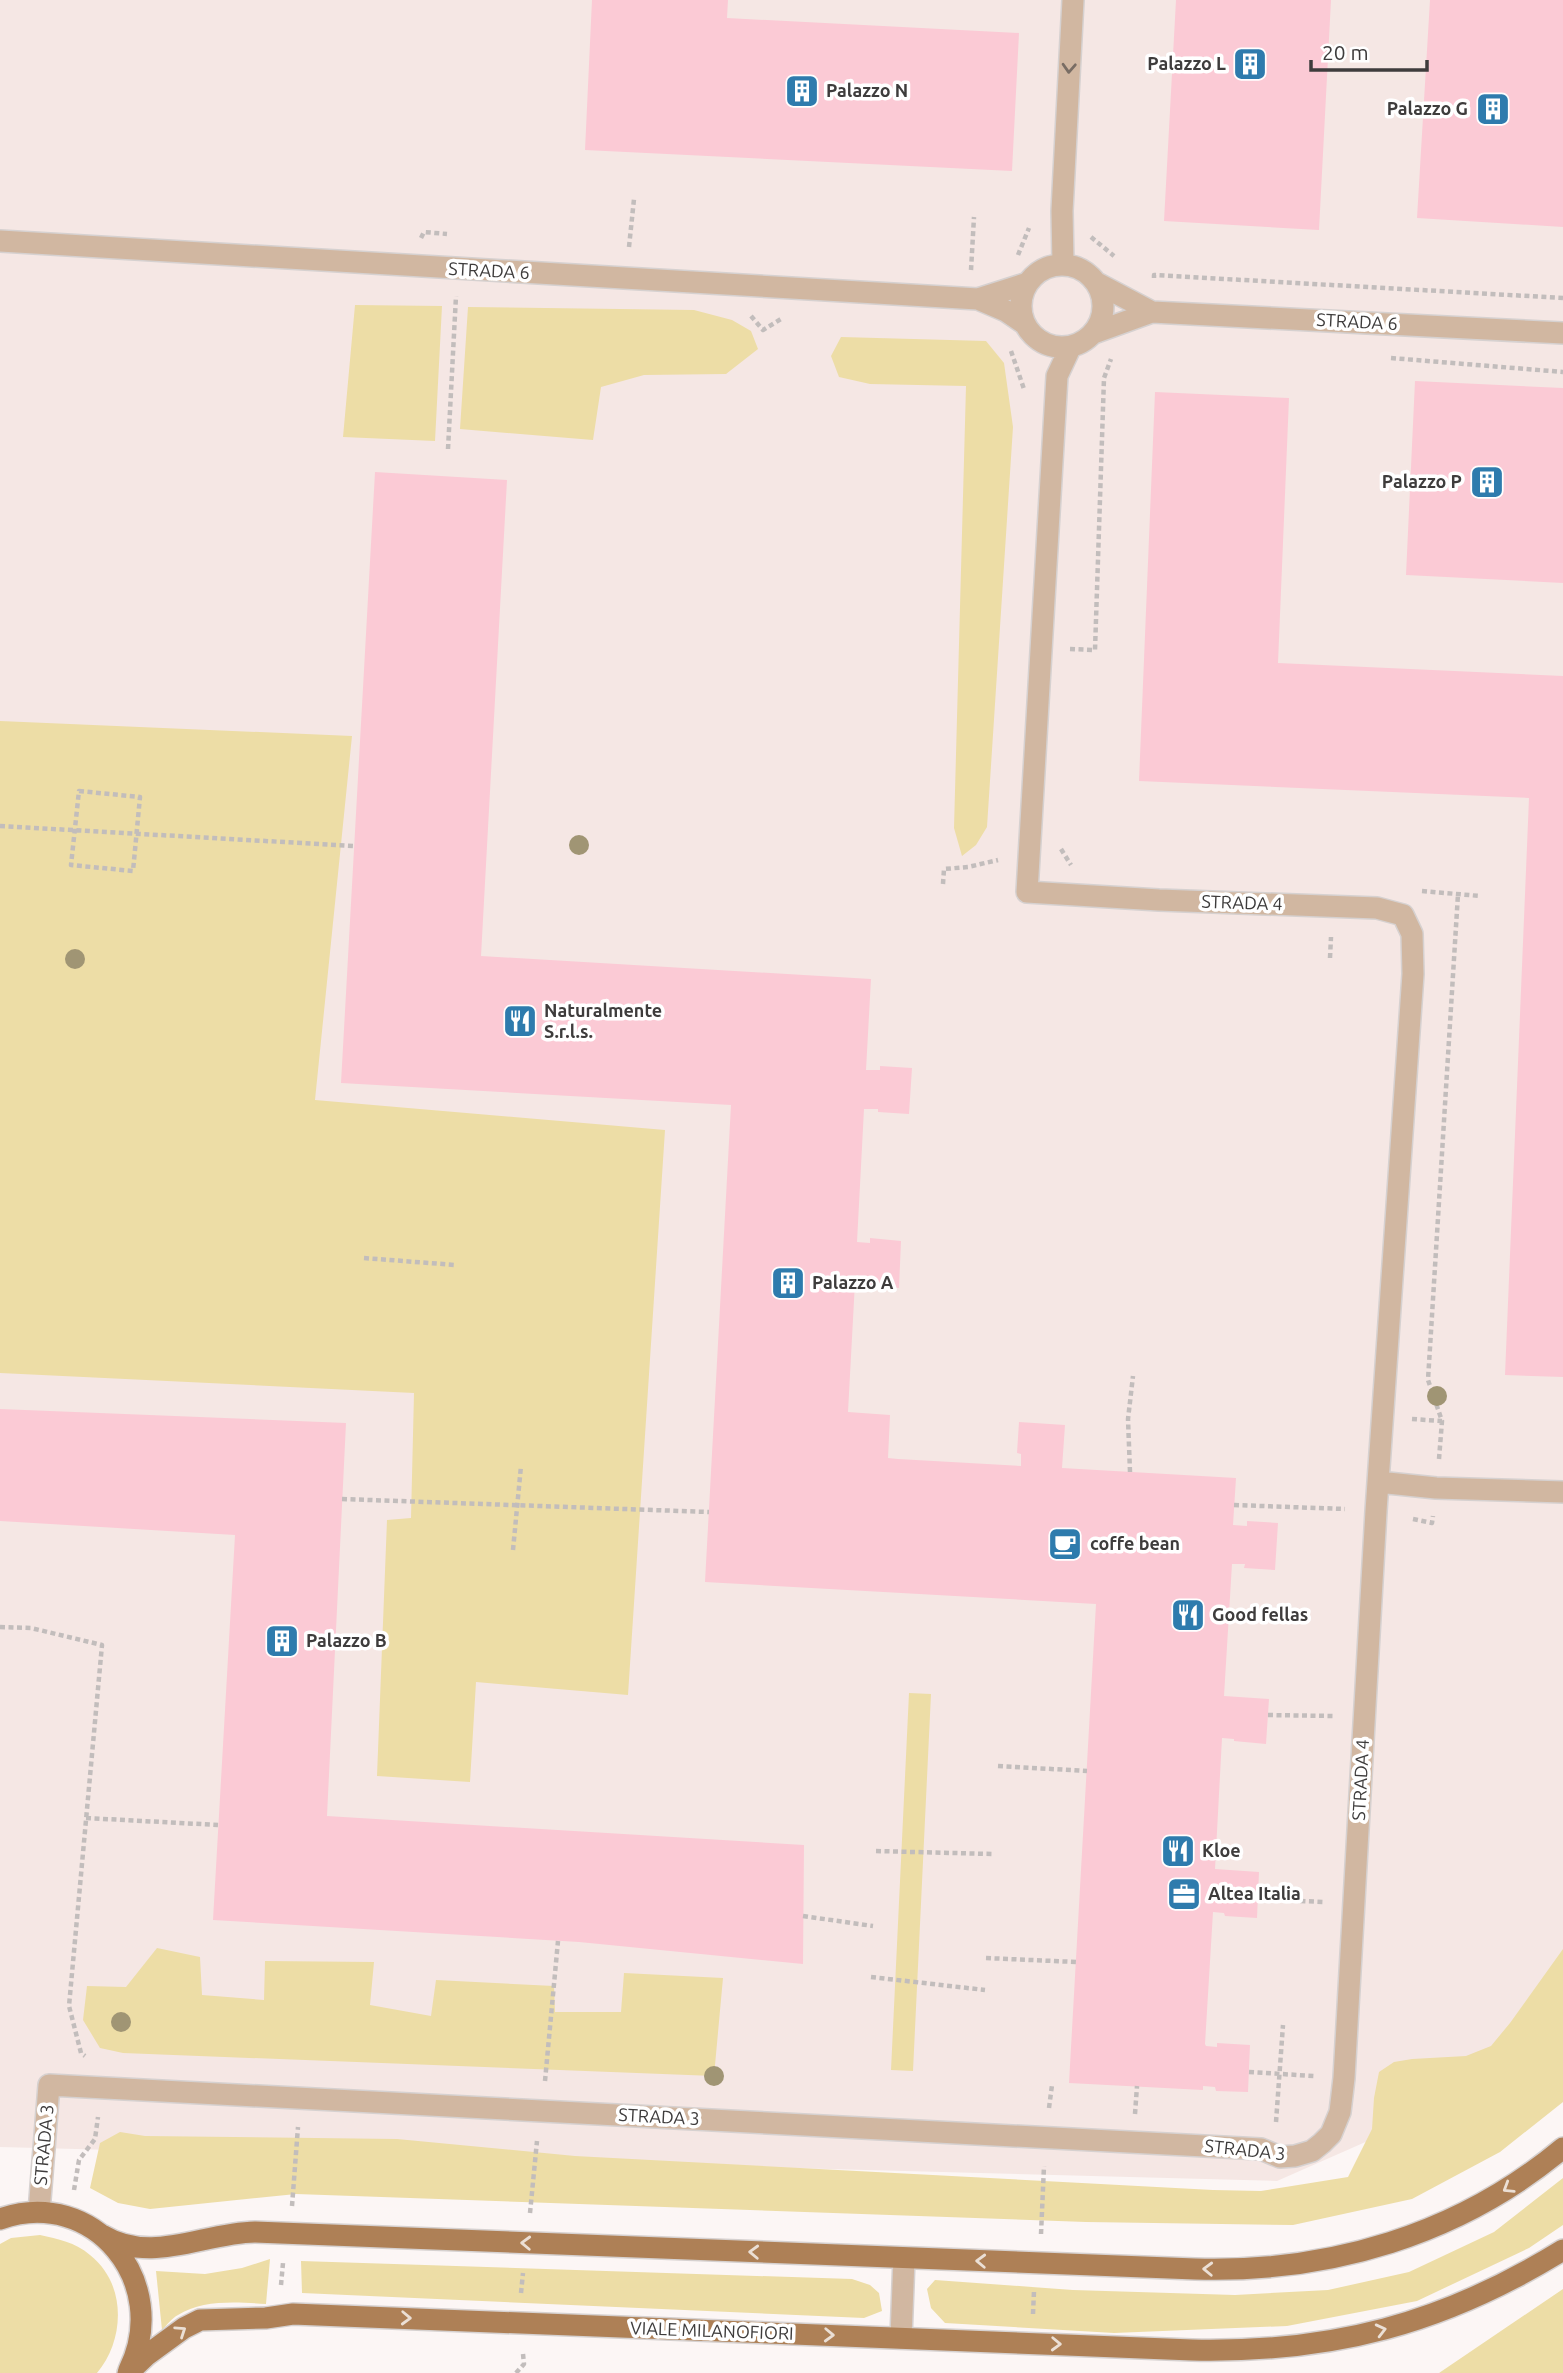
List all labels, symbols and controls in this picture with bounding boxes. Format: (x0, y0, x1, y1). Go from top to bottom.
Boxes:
scale bar (1311, 28, 1426, 72)
text: 20 m (1322, 40, 1369, 64)
building icon: Palazzo L (1231, 45, 1269, 83)
place label: Palazzo L (1147, 53, 1226, 73)
one-way arrow (1062, 63, 1077, 74)
building icon: Palazzo N (783, 72, 821, 110)
place label: Palazzo N (826, 80, 908, 100)
building icon: Palazzo G (1474, 90, 1512, 128)
place label: Palazzo G (1387, 98, 1468, 118)
street label: STRADA 6 (448, 258, 530, 282)
street label: STRADA 6 (1316, 309, 1398, 333)
building icon: Palazzo P (1468, 463, 1506, 501)
place label: Palazzo P (1382, 471, 1462, 491)
street label: STRADA 4 (1201, 891, 1283, 913)
place label: Naturalmente S.r.l.s. (544, 1000, 662, 1041)
restaurant icon: Naturalmente S.r.l.s. (501, 1002, 539, 1040)
building icon: Palazzo A (769, 1264, 807, 1302)
place label: Palazzo A (812, 1272, 894, 1292)
cafe icon: coffe bean (1046, 1525, 1084, 1563)
place label: coffe bean (1090, 1533, 1180, 1553)
restaurant icon: Good fellas (1169, 1596, 1207, 1634)
place label: Good fellas (1212, 1604, 1308, 1624)
building icon: Palazzo B (263, 1622, 301, 1660)
place label: Palazzo B (306, 1630, 387, 1650)
street label: STRADA 4 (1348, 1739, 1372, 1821)
restaurant icon: Kloe (1159, 1832, 1197, 1870)
place label: Kloe (1202, 1840, 1241, 1860)
office icon: Altea Italia (1165, 1875, 1203, 1913)
place label: Altea Italia (1208, 1883, 1301, 1903)
street label: STRADA 3 (29, 2104, 57, 2186)
street label: STRADA 3 (618, 2104, 700, 2128)
street label: STRADA 3 (1204, 2135, 1287, 2163)
one-way arrow (1503, 2180, 1516, 2193)
one-way arrow (521, 2235, 532, 2250)
one-way arrow (748, 2244, 759, 2259)
one-way arrow (975, 2253, 986, 2268)
one-way arrow (1203, 2262, 1214, 2277)
one-way arrow (400, 2311, 411, 2326)
street label: VIALE MILANOFIORI (630, 2317, 794, 2343)
one-way arrow (1375, 2324, 1387, 2338)
one-way arrow (174, 2326, 187, 2339)
one-way arrow (823, 2328, 834, 2343)
one-way arrow (1051, 2337, 1062, 2352)

